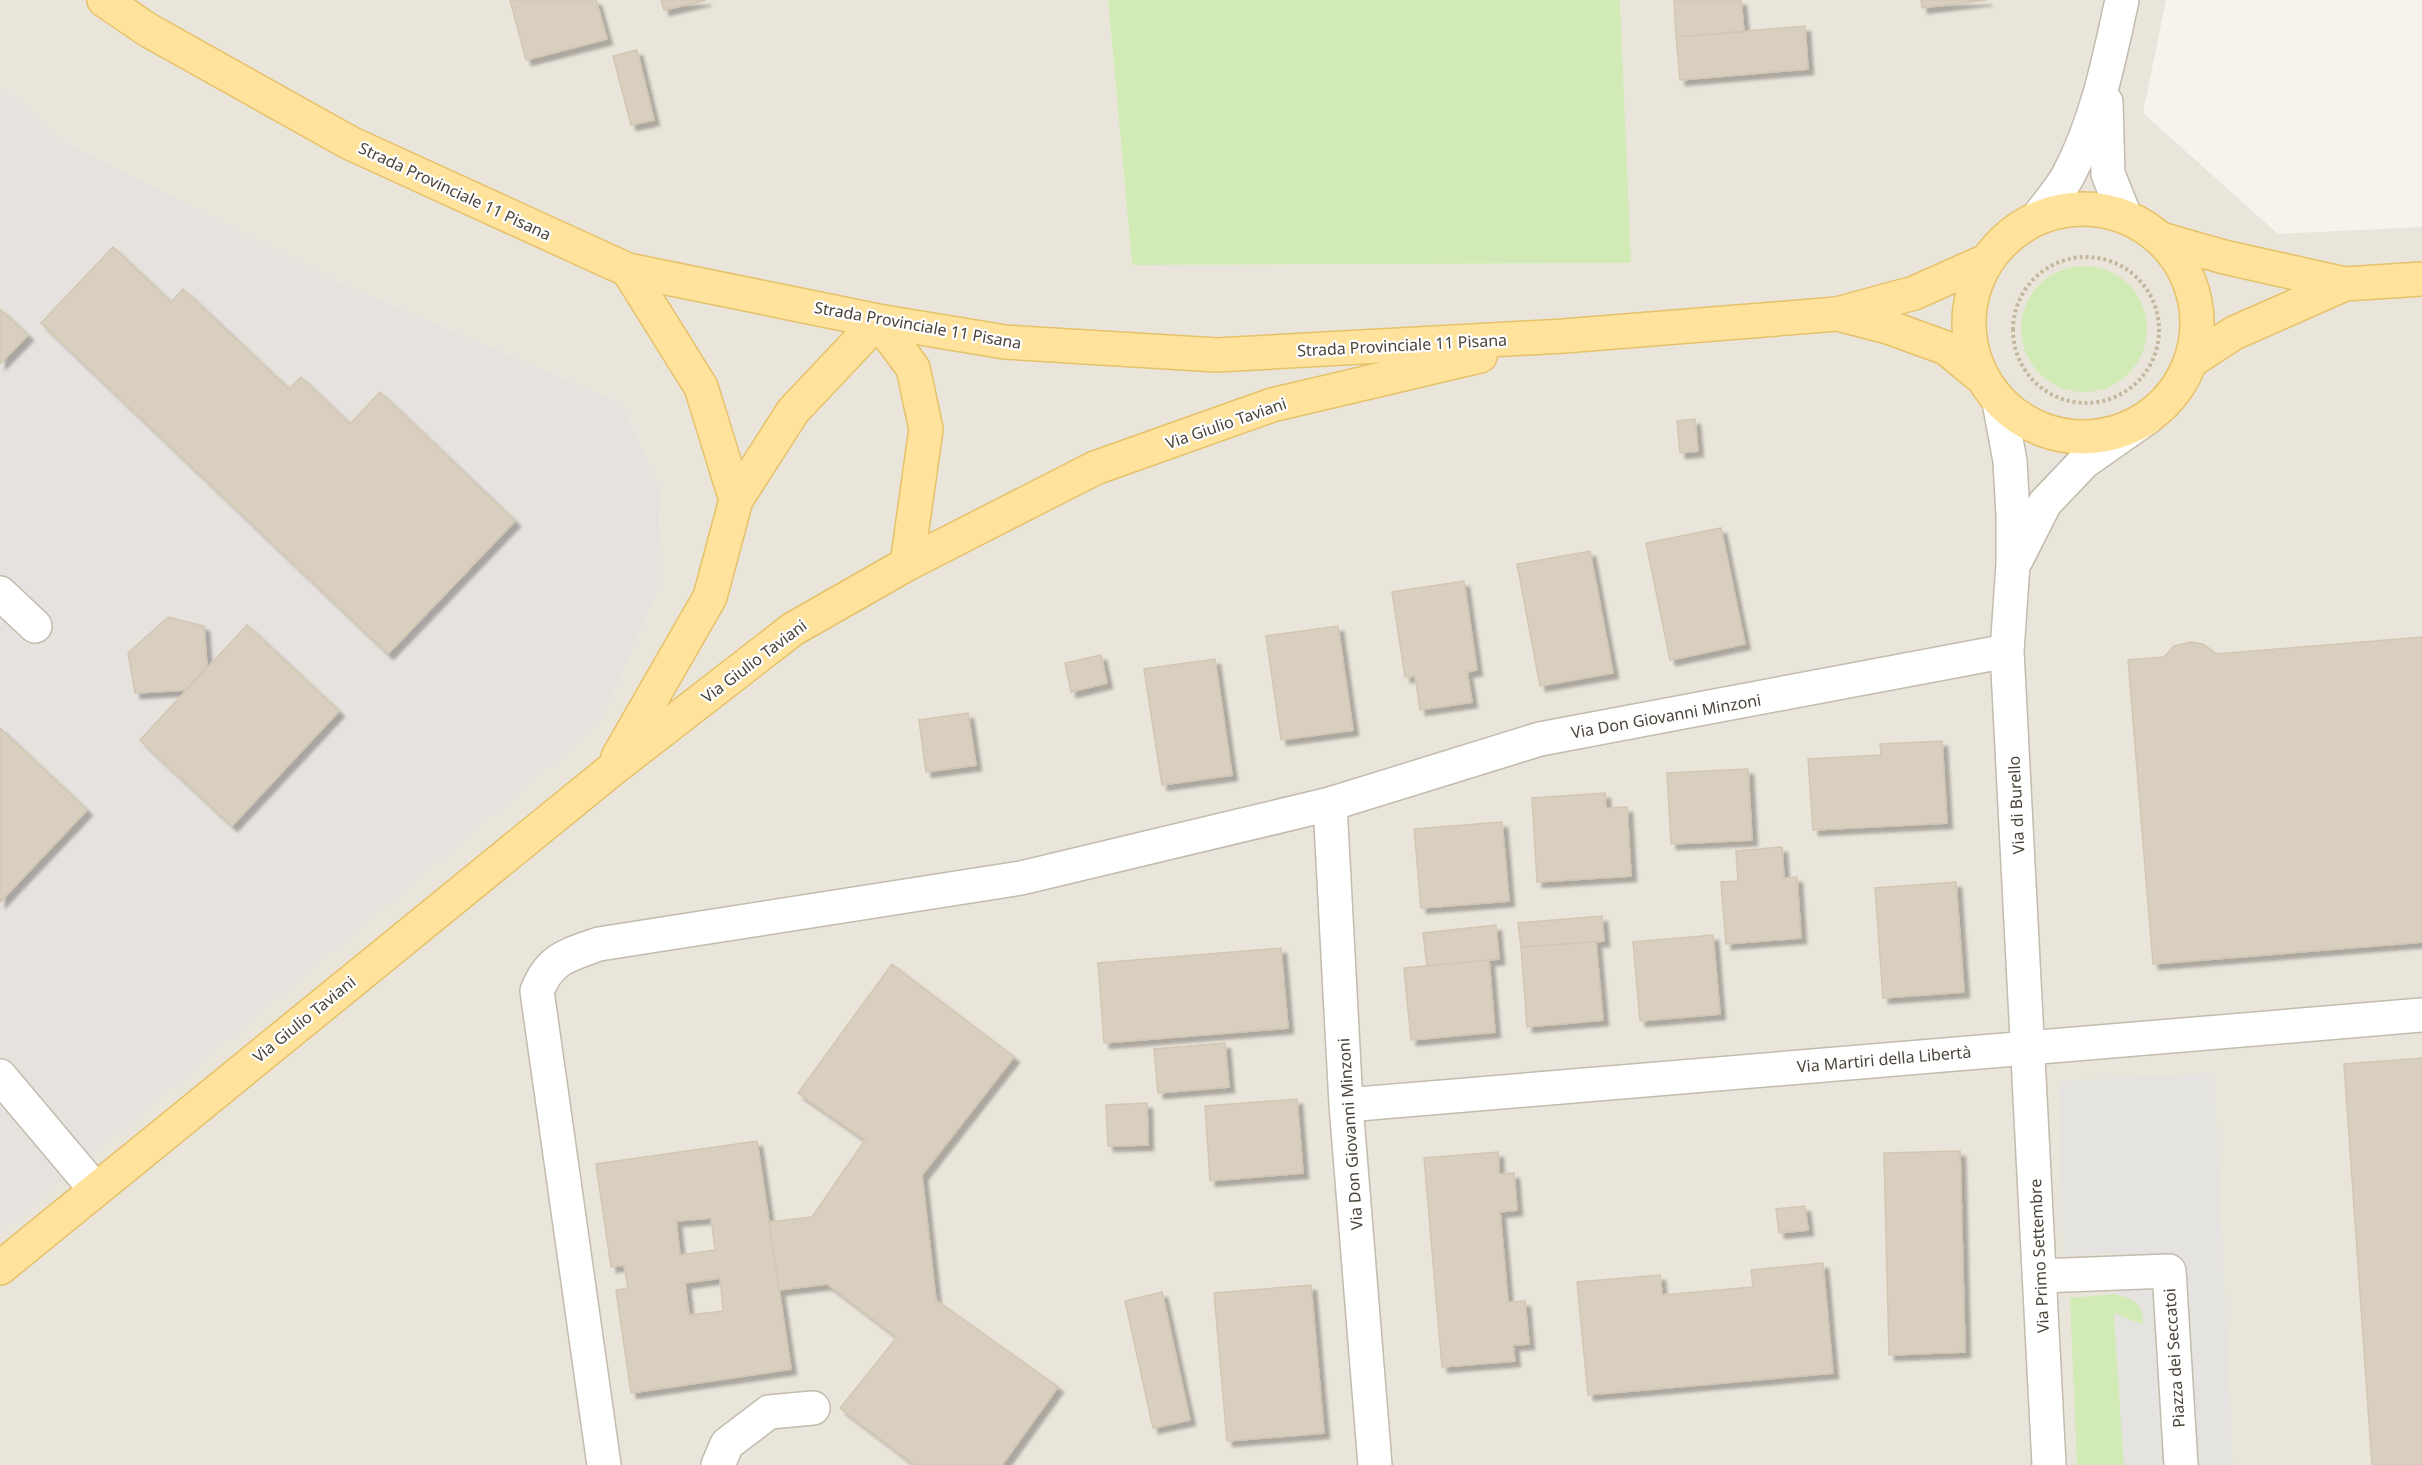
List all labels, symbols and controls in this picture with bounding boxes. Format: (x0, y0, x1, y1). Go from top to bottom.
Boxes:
street label: Strada Provinciale 11 Pisana (355, 137, 555, 245)
street label: Strada Provinciale 11 Pisana (813, 296, 1023, 354)
street label: Strada Provinciale 11 Pisana (1296, 329, 1508, 361)
street label: Via Giulio Taviani (1163, 392, 1289, 454)
street label: Via Giulio Taviani (697, 614, 811, 708)
street label: Via Don Giovanni Minzoni (1569, 688, 1763, 744)
street label: Via di Burello (2002, 755, 2030, 855)
street label: Via Giulio Taviani (248, 971, 360, 1067)
street label: Via Don Giovanni Minzoni (1332, 1037, 1368, 1231)
street label: Via Martiri della Libertà (1796, 1040, 1972, 1078)
street label: Via Primo Settembre (2024, 1178, 2054, 1334)
street label: Piazza dei Seccatoi (2158, 1287, 2190, 1429)

